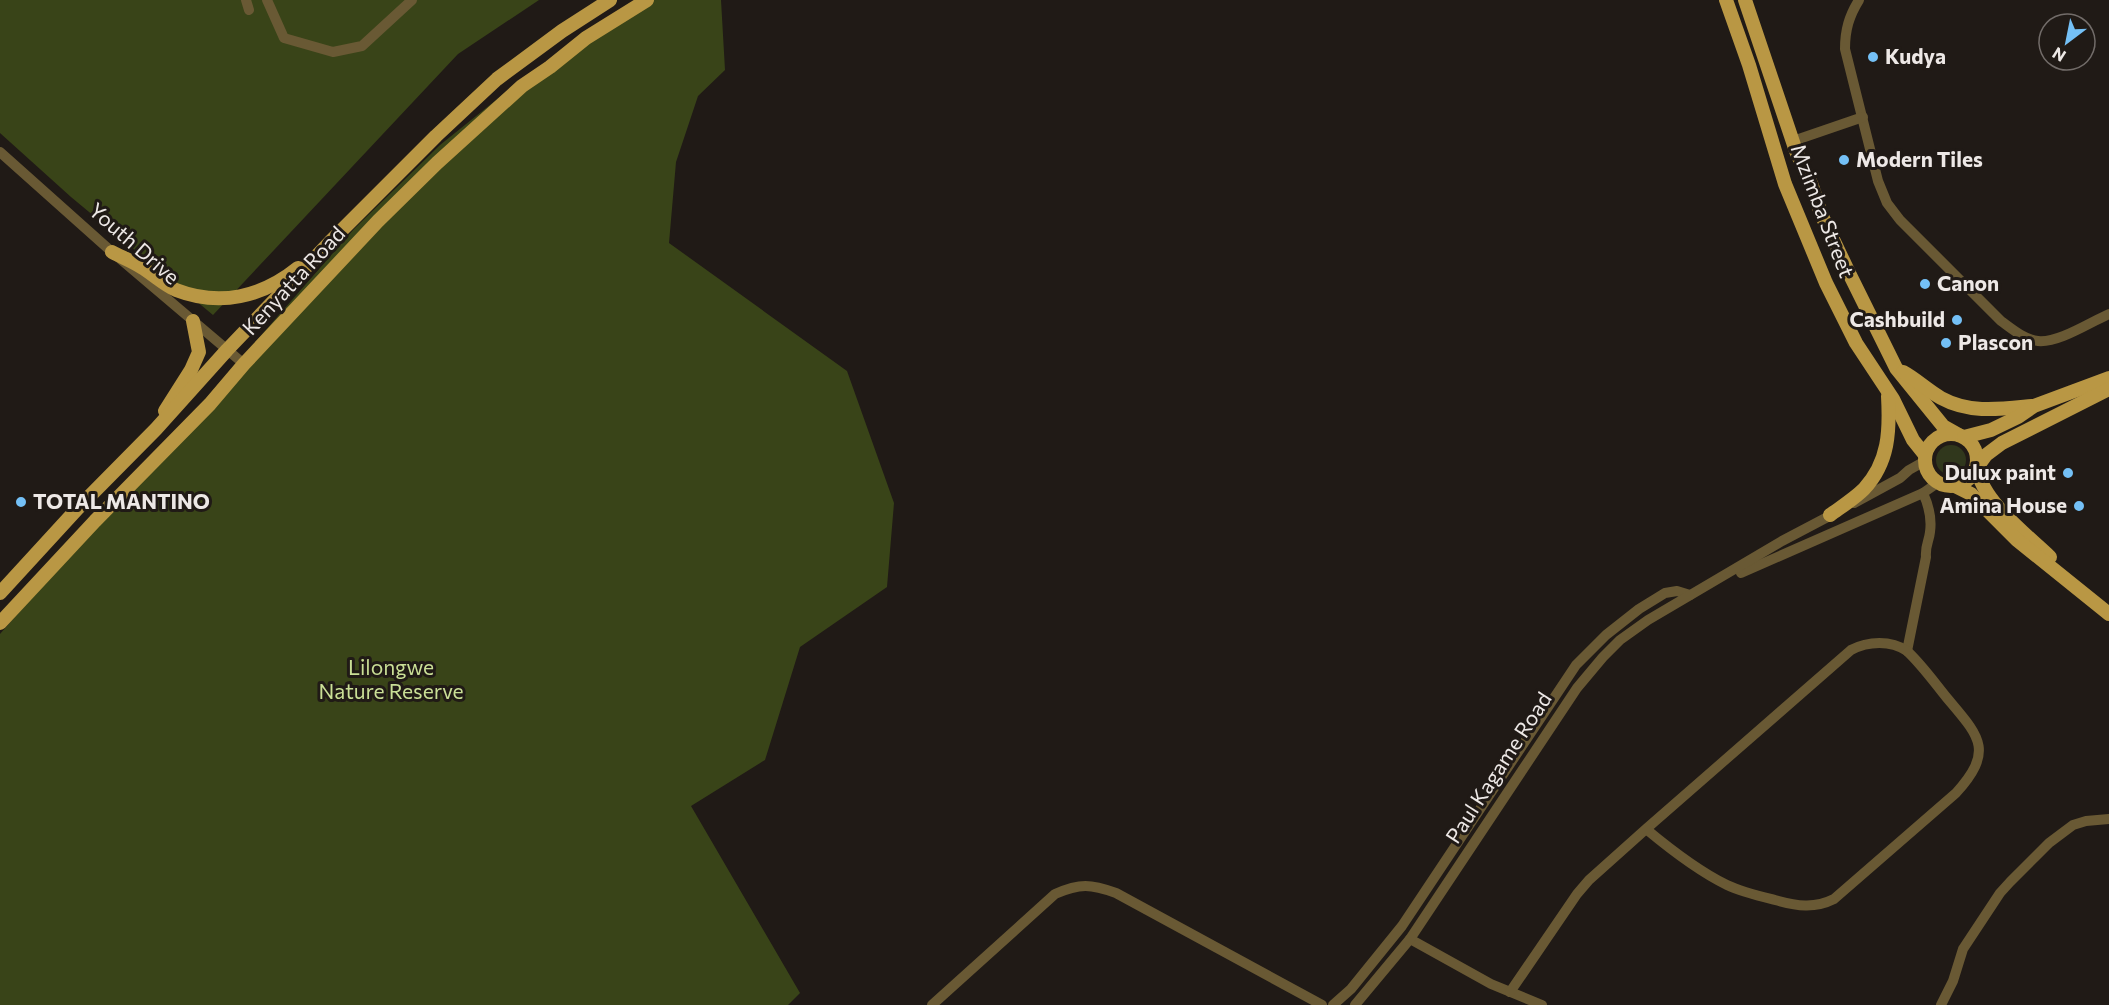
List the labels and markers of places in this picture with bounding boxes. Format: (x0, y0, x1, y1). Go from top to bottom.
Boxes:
place label: Kudya (1885, 43, 1946, 68)
marker: Kudya (1866, 50, 1880, 64)
place label: Modern Tiles (1856, 146, 1983, 171)
marker: Modern Tiles (1837, 153, 1851, 167)
place label: Canon (1937, 270, 1999, 295)
marker: Canon (1918, 277, 1932, 291)
place label: Cashbuild (1849, 306, 1945, 331)
marker: Cashbuild (1950, 313, 1964, 327)
place label: Plascon (1958, 329, 2033, 354)
marker: Plascon (1939, 336, 1953, 350)
place label: Dulux paint (1945, 459, 2056, 484)
marker: Dulux paint (2061, 466, 2075, 480)
place label: TOTAL MANTINO (33, 488, 210, 513)
place label: Amina House (1939, 492, 2067, 517)
marker: TOTAL MANTINO (14, 495, 28, 509)
marker: Amina House (2072, 499, 2086, 513)

